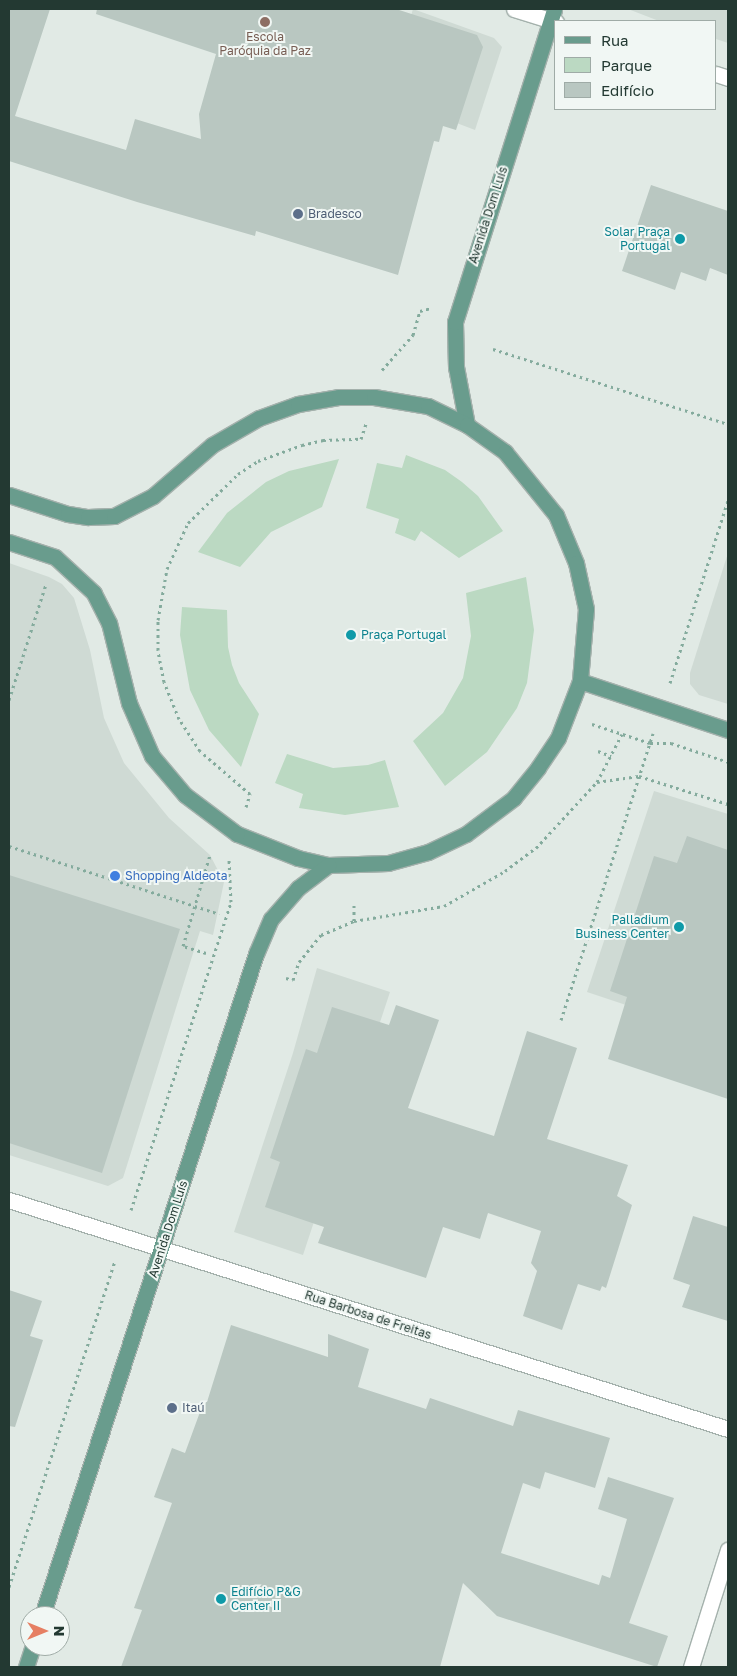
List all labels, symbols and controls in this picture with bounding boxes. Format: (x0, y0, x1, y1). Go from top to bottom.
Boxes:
marker: Escola Paróquia da Paz (259, 16, 271, 28)
legend (554, 20, 717, 110)
place label: Escola Paróquia da Paz (219, 30, 311, 58)
text: Rua (601, 31, 628, 49)
text: Parque (601, 56, 652, 74)
text: Edifício (601, 81, 654, 99)
street label: Avenida Dom Luís (466, 165, 510, 265)
place label: Bradesco (308, 207, 362, 221)
marker: Bradesco (292, 208, 304, 220)
place label: Solar Praça Portugal (604, 225, 670, 253)
marker: Solar Praça Portugal (674, 233, 686, 245)
place label: Praça Portugal (361, 628, 446, 642)
marker: Praça Portugal (345, 629, 357, 641)
place label: Shopping Aldeota (125, 869, 228, 883)
marker: Shopping Aldeota (109, 870, 121, 882)
place label: Palladium Business Center (575, 913, 669, 941)
marker: Palladium Business Center (673, 921, 685, 933)
street label: Avenida Dom Luís (146, 1179, 190, 1279)
street label: Rua Barbosa de Freitas (303, 1288, 433, 1342)
place label: Itaú (182, 1401, 205, 1415)
marker: Itaú (166, 1402, 178, 1414)
place label: Edifício P&G Center II (231, 1585, 301, 1613)
marker: Edifício P&G Center II (215, 1593, 227, 1605)
north arrow (20, 1606, 70, 1656)
text: N (51, 1626, 68, 1636)

